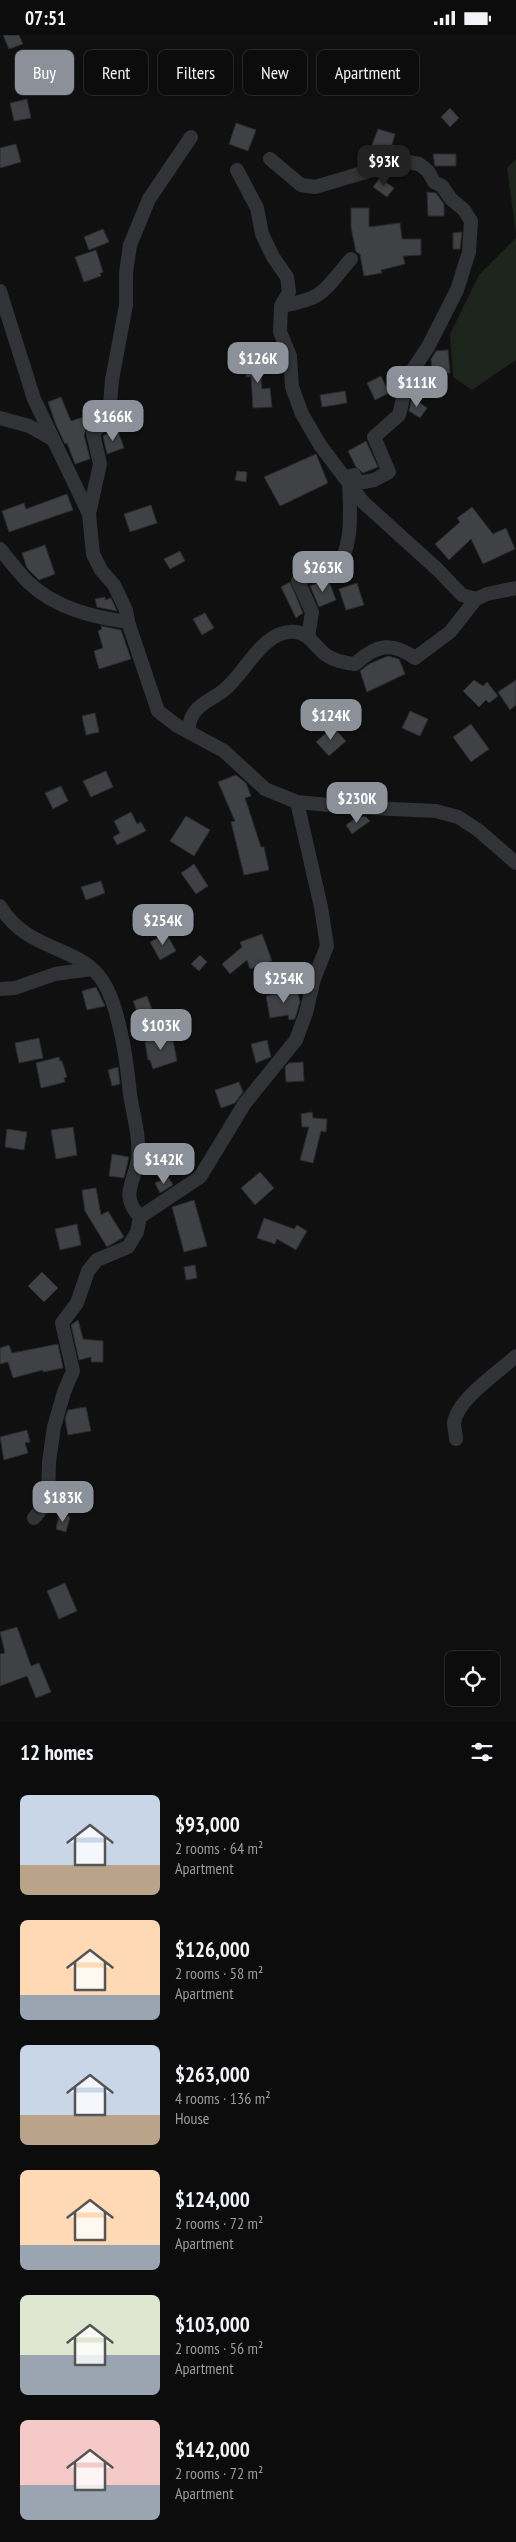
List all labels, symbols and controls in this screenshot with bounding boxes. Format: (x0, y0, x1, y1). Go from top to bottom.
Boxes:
text: 07:51 (25, 6, 66, 30)
chip: Buy (15, 50, 74, 95)
chip: Rent (84, 50, 148, 95)
chip: Filters (158, 50, 233, 95)
chip: New (243, 50, 307, 95)
chip: Apartment (317, 50, 419, 95)
pin: $93K (354, 145, 414, 187)
text: $93K (368, 151, 400, 171)
pin: $126K (223, 341, 293, 384)
text: $126K (239, 348, 277, 368)
pin: $111K (382, 365, 452, 408)
text: $111K (398, 372, 436, 392)
pin: $166K (78, 399, 148, 442)
text: $166K (94, 406, 132, 426)
pin: $263K (288, 551, 358, 593)
text: $263K (304, 557, 342, 577)
pin: $124K (296, 699, 366, 741)
text: $124K (312, 705, 350, 725)
pin: $230K (322, 781, 392, 824)
text: $230K (338, 788, 376, 808)
pin: $254K (128, 903, 198, 946)
text: $254K (144, 910, 182, 930)
pin: $254K (249, 961, 319, 1004)
text: $254K (265, 968, 303, 988)
pin: $103K (126, 1009, 196, 1051)
text: $103K (142, 1015, 180, 1035)
pin: $142K (129, 1143, 199, 1185)
text: $142K (145, 1149, 183, 1169)
pin: $183K (28, 1481, 98, 1523)
text: $183K (44, 1487, 82, 1507)
map controls (445, 1651, 500, 1706)
button: locate (445, 1651, 500, 1706)
icon: filters (468, 1738, 496, 1766)
text: 12 homes (20, 1739, 93, 1766)
text: $93,000 (175, 1811, 240, 1838)
icon: home (60, 1815, 120, 1875)
text: 2 rooms · 64 m² (175, 1838, 263, 1858)
text: Apartment (175, 1858, 234, 1878)
text: $126,000 (175, 1936, 250, 1963)
icon: home (60, 1940, 120, 2000)
text: 2 rooms · 58 m² (175, 1963, 263, 1983)
text: Apartment (175, 1983, 234, 2003)
text: $263,000 (175, 2061, 250, 2088)
icon: home (60, 2065, 120, 2125)
text: 4 rooms · 136 m² (175, 2088, 271, 2108)
text: House (175, 2108, 209, 2128)
text: $124,000 (175, 2186, 250, 2213)
icon: home (60, 2190, 120, 2250)
text: 2 rooms · 72 m² (175, 2213, 263, 2233)
text: Apartment (175, 2233, 234, 2253)
text: $103,000 (175, 2311, 250, 2338)
icon: home (60, 2315, 120, 2375)
text: 2 rooms · 56 m² (175, 2338, 263, 2358)
text: Apartment (175, 2358, 234, 2378)
text: $142,000 (175, 2436, 250, 2463)
icon: home (60, 2440, 120, 2500)
text: 2 rooms · 72 m² (175, 2463, 263, 2483)
text: Apartment (175, 2483, 234, 2503)

